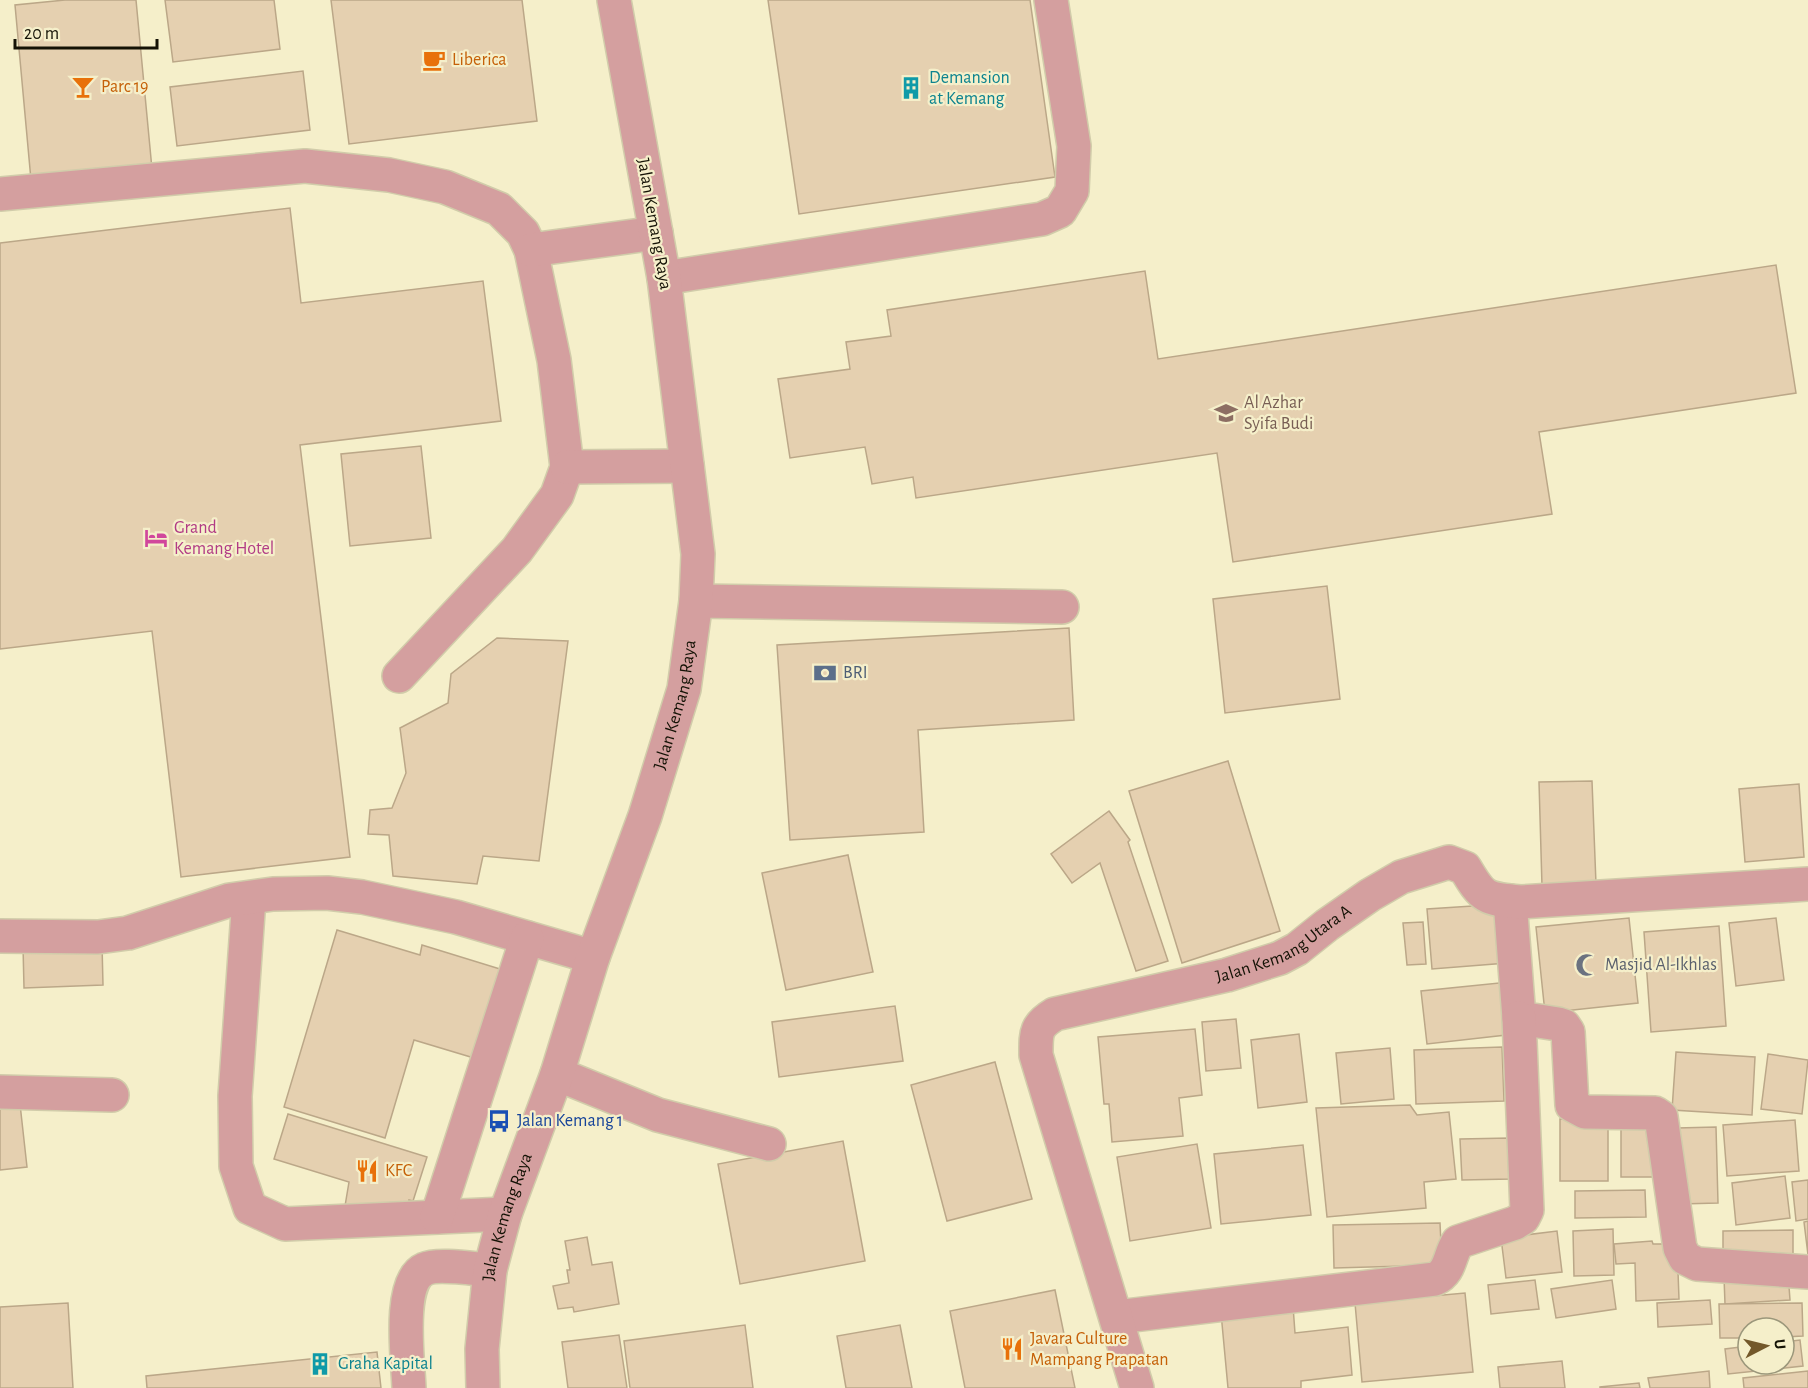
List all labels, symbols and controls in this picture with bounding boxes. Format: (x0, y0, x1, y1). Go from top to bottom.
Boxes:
scale bar (15, 12, 158, 50)
text: 20 m (24, 25, 59, 43)
cafe icon: Liberica (421, 47, 447, 73)
place label: Liberica (452, 51, 507, 69)
place label: Demansion at Kemang (929, 69, 1010, 108)
bar icon: Parc 19 (70, 74, 96, 100)
building icon: Demansion at Kemang (898, 75, 924, 101)
place label: Parc 19 (101, 78, 148, 96)
street label: Jalan Kemang Raya (634, 157, 674, 291)
place label: Al Azhar Syifa Budi (1244, 394, 1313, 433)
school or university icon: Al Azhar Syifa Budi (1213, 400, 1239, 426)
place label: Grand Kemang Hotel (174, 519, 274, 558)
hotel icon: Grand Kemang Hotel (143, 525, 169, 551)
street label: Jalan Kemang Raya (651, 639, 700, 772)
bank icon: BRI (812, 660, 838, 686)
place label: BRI (843, 664, 867, 682)
street label: Jalan Kemang Utara A (1214, 901, 1355, 986)
mosque icon: Masjid Al-Ikhlas (1574, 952, 1600, 978)
place label: Masjid Al-Ikhlas (1605, 956, 1717, 974)
bus stop icon: Jalan Kemang 1 (486, 1108, 512, 1134)
place label: Jalan Kemang 1 (517, 1112, 623, 1130)
street label: Jalan Kemang Raya (480, 1151, 536, 1282)
restaurant icon: KFC (354, 1158, 380, 1184)
place label: KFC (385, 1162, 412, 1180)
north arrow (1736, 1316, 1796, 1376)
place label: Javara Culture Mampang Prapatan (1030, 1330, 1169, 1369)
restaurant icon: Javara Culture Mampang Prapatan (999, 1336, 1025, 1362)
text: U (1771, 1338, 1788, 1350)
building icon: Graha Kapital (307, 1351, 333, 1377)
place label: Graha Kapital (338, 1355, 433, 1373)

